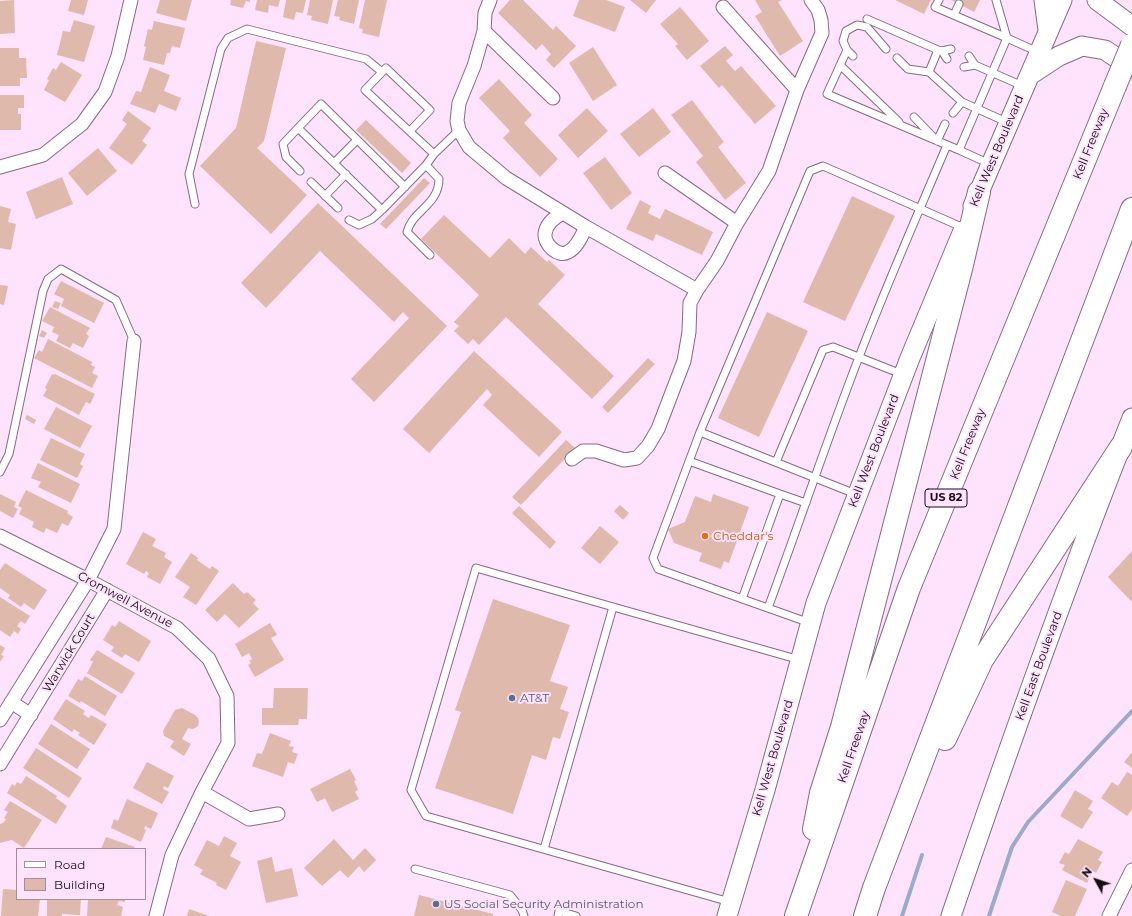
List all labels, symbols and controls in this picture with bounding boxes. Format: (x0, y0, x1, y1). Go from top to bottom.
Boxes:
street label: Kell West Boulevard (967, 93, 1027, 209)
street label: Kell Freeway (1070, 106, 1112, 182)
street label: Kell West Boulevard (846, 392, 902, 510)
street label: Kell Freeway (947, 406, 989, 482)
road number: US 82 (925, 489, 967, 507)
place label: Cheddar's (713, 529, 773, 543)
marker: Cheddar's (700, 531, 710, 541)
street label: Cromwell Avenue (75, 569, 175, 631)
street label: Kell East Boulevard (1013, 609, 1065, 723)
street label: Warwick Court (40, 611, 98, 695)
place label: AT&T (520, 691, 549, 705)
marker: AT&T (507, 693, 517, 703)
street label: Kell West Boulevard (750, 698, 796, 818)
street label: Kell Freeway (835, 709, 873, 785)
legend (16, 848, 146, 900)
text: Road (54, 857, 85, 872)
north arrow (1076, 860, 1116, 900)
text: N (1079, 864, 1095, 880)
text: Building (54, 877, 105, 892)
place label: US Social Security Administration (444, 897, 644, 911)
marker: US Social Security Administration (431, 899, 441, 909)

